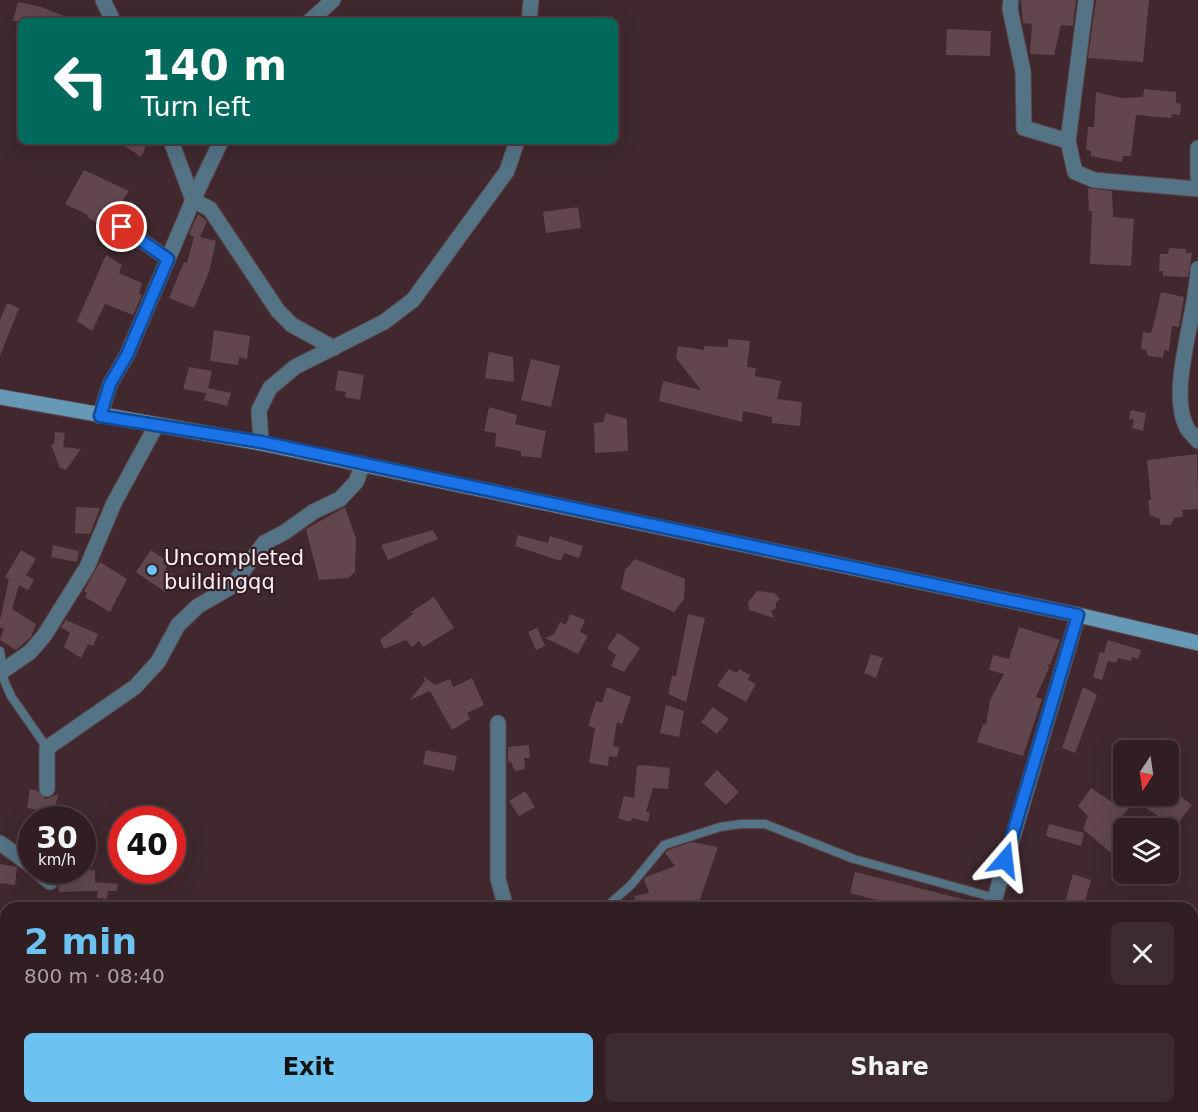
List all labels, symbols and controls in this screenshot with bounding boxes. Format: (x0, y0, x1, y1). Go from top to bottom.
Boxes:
text: 140 m (141, 41, 287, 90)
icon: left (42, 42, 120, 120)
text: Turn left (141, 91, 251, 122)
pin (96, 201, 147, 252)
icon: arrive (105, 210, 138, 243)
place label: Uncompleted buildingqq (164, 546, 304, 594)
marker: Uncompleted buildingqq (145, 563, 159, 577)
north arrow (1113, 740, 1179, 806)
map controls (1113, 740, 1179, 884)
speed limit sign: 40 (108, 806, 186, 884)
button: layers (1113, 818, 1179, 884)
text: 30 (36, 820, 78, 855)
position arrow (973, 828, 1037, 892)
text: km/h (38, 851, 76, 869)
text: 2 min (24, 921, 137, 962)
button: close (1111, 922, 1174, 985)
text: 800 m · 08:40 (24, 964, 165, 988)
button: Exit (24, 1033, 593, 1102)
button: Share (605, 1033, 1174, 1102)

